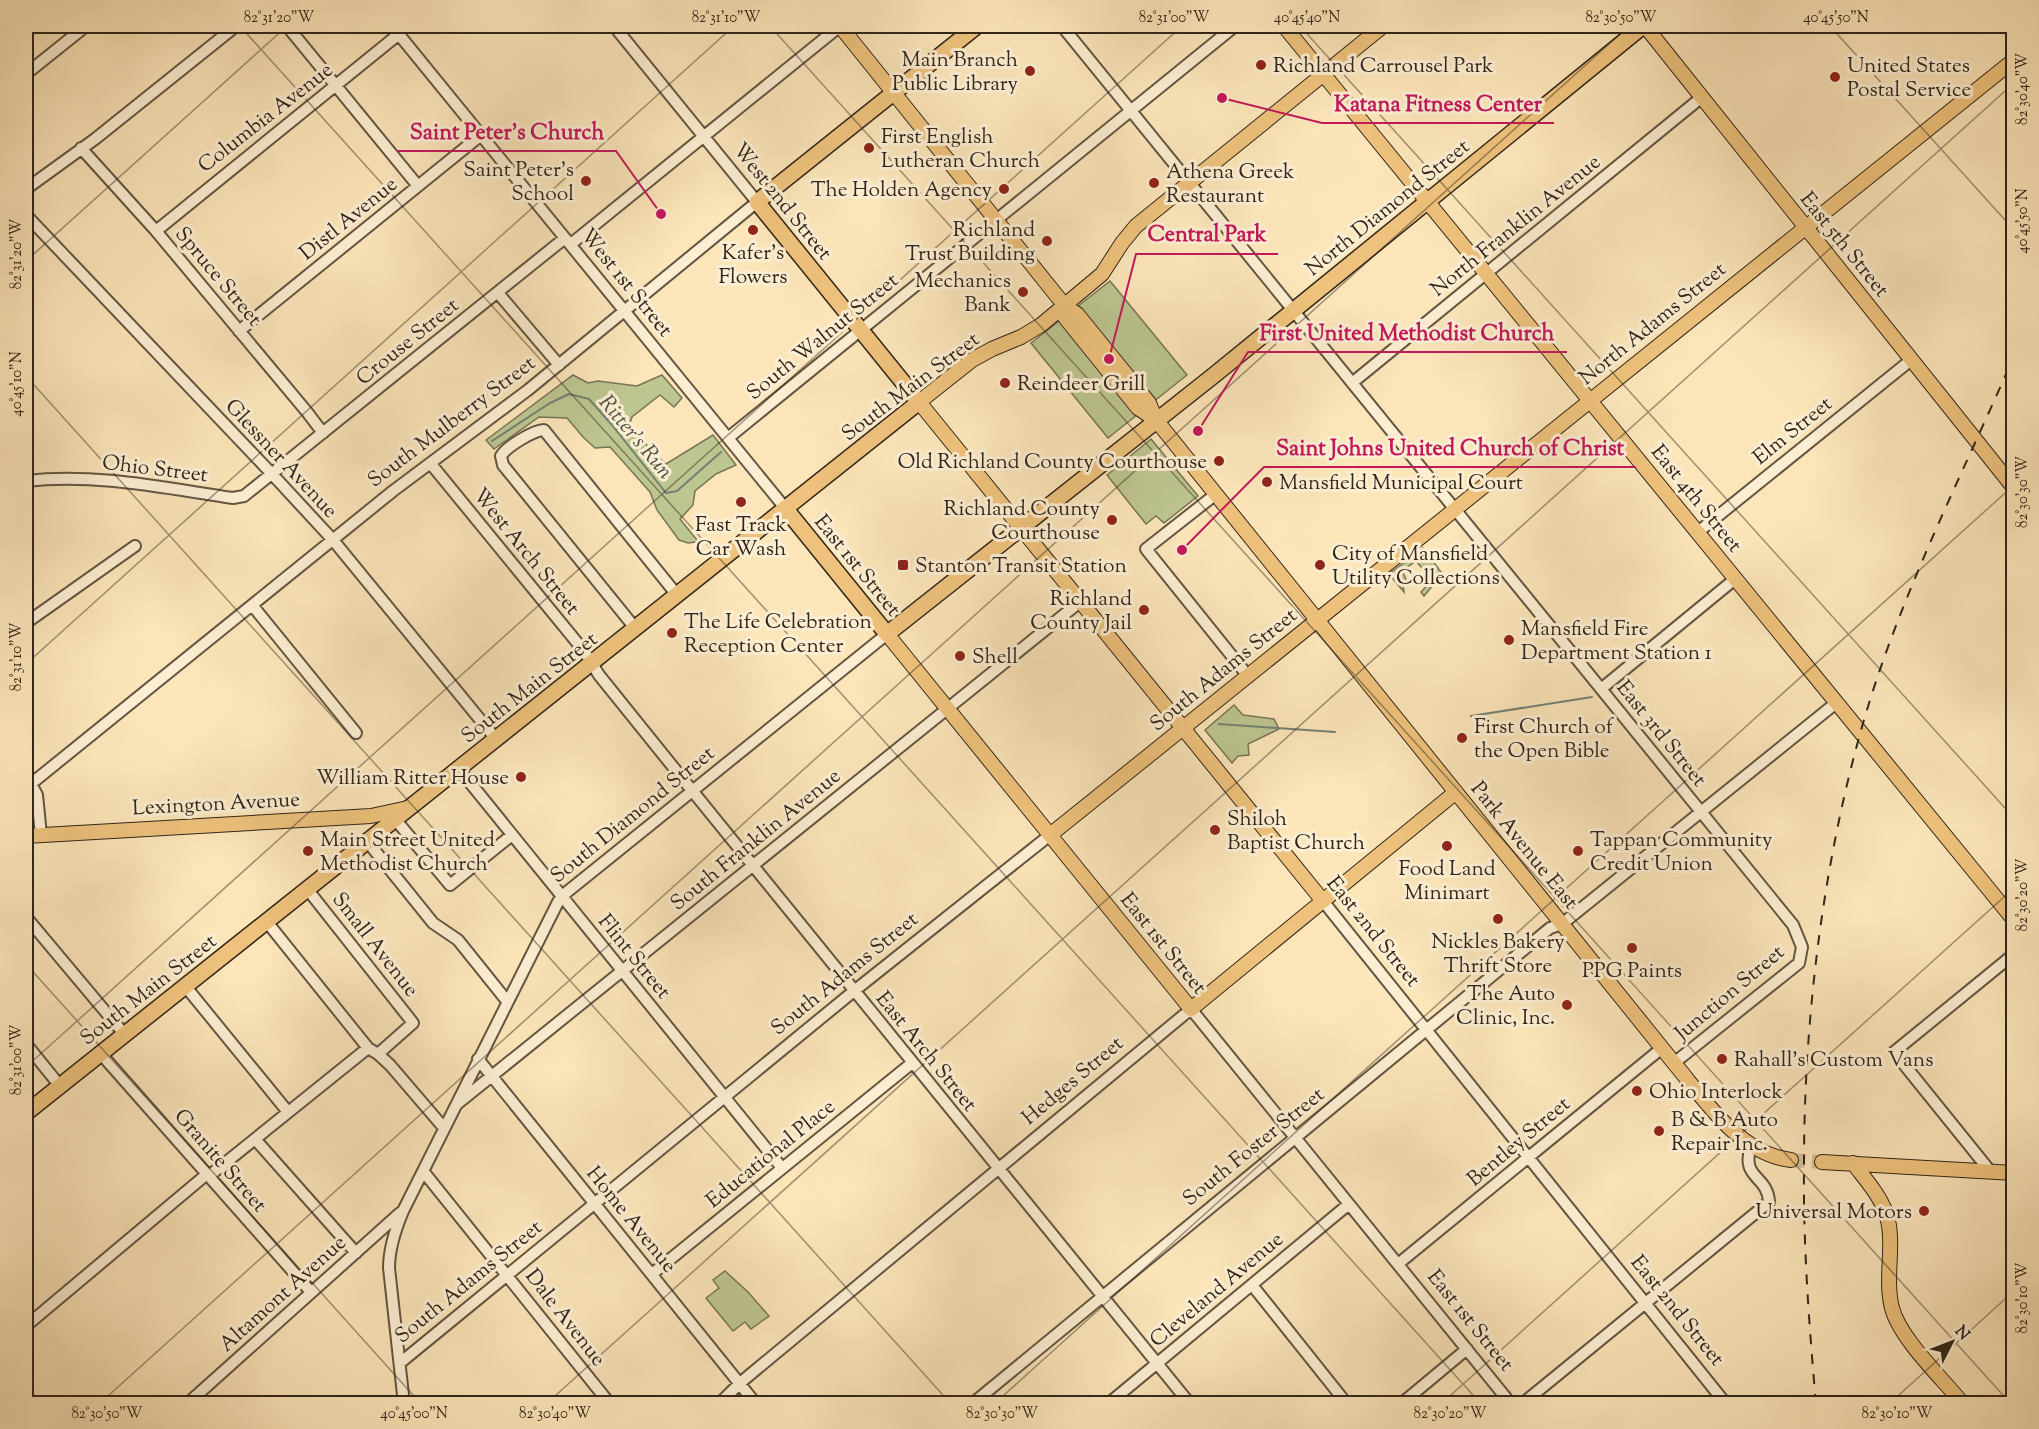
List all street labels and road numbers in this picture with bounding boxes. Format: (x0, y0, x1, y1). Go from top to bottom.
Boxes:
street label: Columbia Avenue (192, 56, 340, 181)
street label: North Diamond Street (1300, 133, 1477, 284)
street label: West 2nd Street (725, 137, 838, 267)
street label: North Franklin Avenue (1425, 148, 1608, 305)
street label: Distl Avenue (294, 171, 405, 269)
street label: East 5th Street (1792, 186, 1895, 304)
street label: Spruce Street (167, 221, 268, 334)
street label: West 1st Street (572, 222, 679, 344)
street label: North Adams Street (1573, 256, 1733, 393)
street label: South Walnut Street (741, 267, 906, 408)
street label: Crouse Street (350, 292, 466, 393)
street label: South Main Street (836, 326, 987, 450)
street label: South Mulberry Street (362, 349, 542, 496)
street label: Elm Street (1747, 390, 1839, 473)
street label: Glessner Avenue (217, 393, 344, 526)
street label: East 4th Street (1643, 439, 1748, 560)
street label: Ohio Street (100, 449, 209, 491)
street label: West Arch Street (465, 482, 586, 622)
street label: East 1st Street (806, 509, 907, 624)
street label: South Adams Street (1144, 602, 1304, 739)
street label: South Main Street (456, 626, 605, 752)
street label: East 3rd Street (1608, 675, 1713, 794)
street label: South Diamond Street (545, 740, 722, 891)
street label: South Franklin Avenue (665, 762, 848, 919)
street label: Park Avenue East (1462, 776, 1585, 917)
street label: Lexington Avenue (131, 786, 301, 824)
street label: East 2nd Street (1318, 870, 1427, 994)
street label: Small Avenue (324, 886, 425, 1004)
street label: East 1st Street (1112, 887, 1213, 1002)
street label: South Adams Street (765, 906, 925, 1043)
street label: Flint Street (590, 908, 677, 1006)
street label: South Main Street (75, 928, 224, 1054)
street label: Junction Street (1668, 939, 1792, 1049)
street label: East Arch Street (867, 986, 983, 1119)
street label: Hedges Street (1016, 1030, 1131, 1133)
street label: South Foster Street (1177, 1081, 1332, 1214)
street label: Bentley Street (1461, 1090, 1577, 1195)
street label: Educational Place (700, 1093, 842, 1216)
street label: Granite Street (166, 1103, 273, 1220)
street label: Home Avenue (578, 1160, 683, 1280)
street label: South Adams Street (389, 1214, 549, 1351)
street label: Cleveland Avenue (1144, 1226, 1291, 1355)
street label: Altamont Avenue (213, 1229, 354, 1360)
street label: East 2nd Street (1622, 1249, 1731, 1373)
street label: Dale Avenue (517, 1263, 612, 1373)
street label: East 1st Street (1419, 1264, 1520, 1379)

